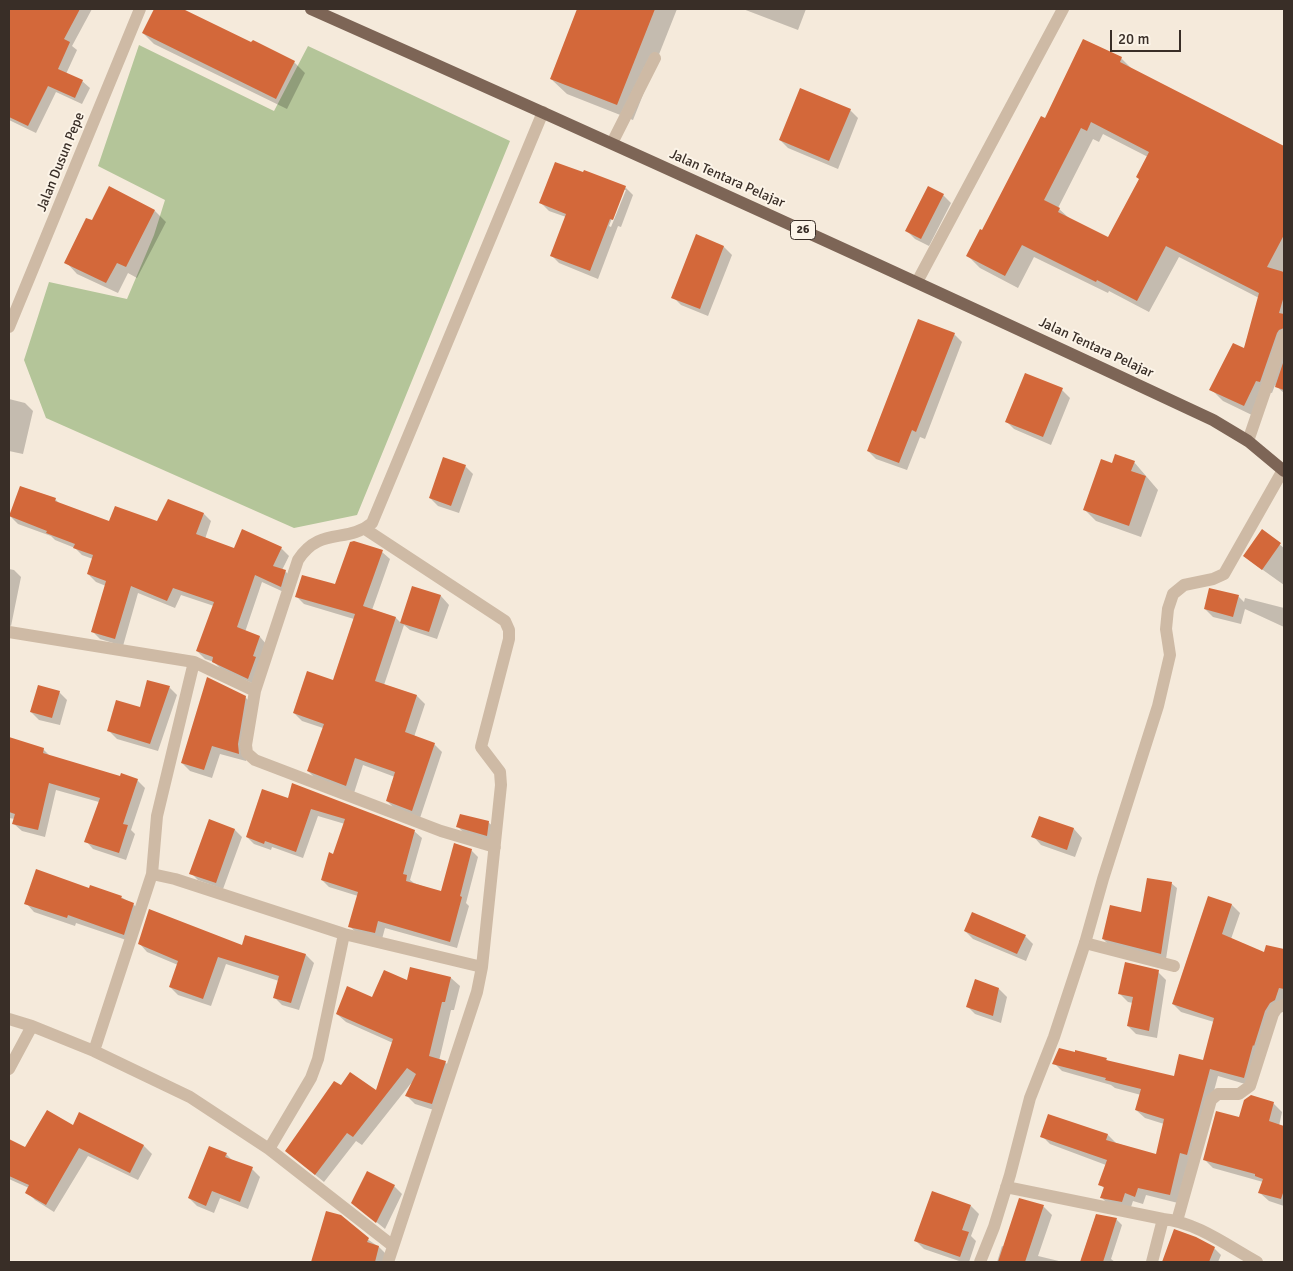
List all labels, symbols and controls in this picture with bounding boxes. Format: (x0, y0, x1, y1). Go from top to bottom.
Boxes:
scale bar (1113, 20, 1184, 52)
text: 20 m (1118, 30, 1149, 48)
street label: Jalan Dusun Pepe (34, 110, 88, 214)
street label: Jalan Tentara Pelajar (667, 146, 787, 212)
road number: 26 (790, 220, 816, 240)
street label: Jalan Tentara Pelajar (1036, 314, 1156, 382)

